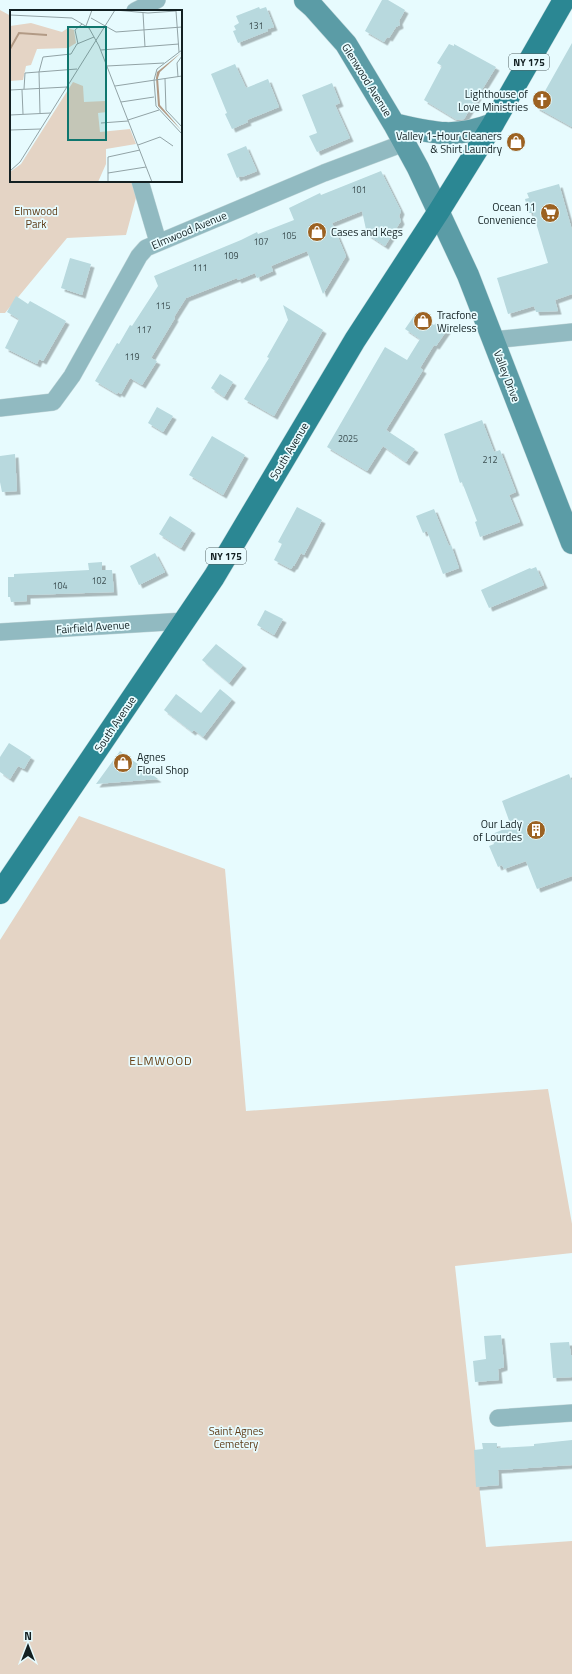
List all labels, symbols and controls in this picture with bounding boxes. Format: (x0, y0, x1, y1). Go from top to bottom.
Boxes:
inset map (10, 10, 182, 182)
house number: 131 (248, 19, 264, 32)
street label: Glenwood Avenue (338, 40, 396, 120)
road number: NY 175 (509, 54, 549, 70)
place label: Lighthouse of Love Ministries (458, 86, 528, 115)
church icon: Lighthouse of Love Ministries (531, 89, 553, 111)
place label: Valley 1-Hour Cleaners & Shirt Laundry (396, 128, 503, 157)
shop icon: Valley 1-Hour Cleaners & Shirt Laundry (505, 131, 527, 153)
house number: 101 (351, 183, 367, 196)
place label: Ocean 11 Convenience (478, 199, 536, 228)
supermarket icon: Ocean 11 Convenience (539, 202, 561, 224)
park label: Elmwood Park (14, 203, 58, 232)
street label: Elmwood Avenue (149, 207, 230, 253)
shop icon: Cases and Kegs (306, 221, 328, 243)
place label: Cases and Kegs (331, 224, 403, 240)
house number: 105 (281, 229, 297, 242)
house number: 107 (253, 235, 269, 248)
house number: 109 (223, 249, 239, 262)
house number: 111 (192, 261, 208, 274)
house number: 115 (155, 299, 171, 312)
place label: Tracfone Wireless (437, 307, 477, 336)
shop icon: Tracfone Wireless (412, 310, 434, 332)
house number: 117 (136, 323, 152, 336)
street label: Valley Drive (490, 348, 524, 404)
house number: 119 (124, 350, 140, 363)
street label: South Avenue (266, 419, 313, 483)
house number: 2025 (338, 432, 358, 445)
house number: 212 (482, 453, 498, 466)
road number: NY 175 (206, 548, 246, 564)
house number: 102 (91, 574, 107, 587)
house number: 104 (52, 579, 68, 592)
street label: Fairfield Avenue (56, 616, 131, 638)
street label: South Avenue (90, 693, 140, 755)
place label: Agnes Floral Shop (137, 749, 189, 778)
shop icon: Agnes Floral Shop (112, 752, 134, 774)
place label: Our Lady of Lourdes (473, 816, 523, 845)
building icon: Our Lady of Lourdes (525, 819, 547, 841)
district label: ELMWOOD (129, 1051, 193, 1070)
park label: Saint Agnes Cemetery (209, 1423, 263, 1452)
north arrow (8, 1626, 48, 1666)
text: N (24, 1628, 32, 1644)

